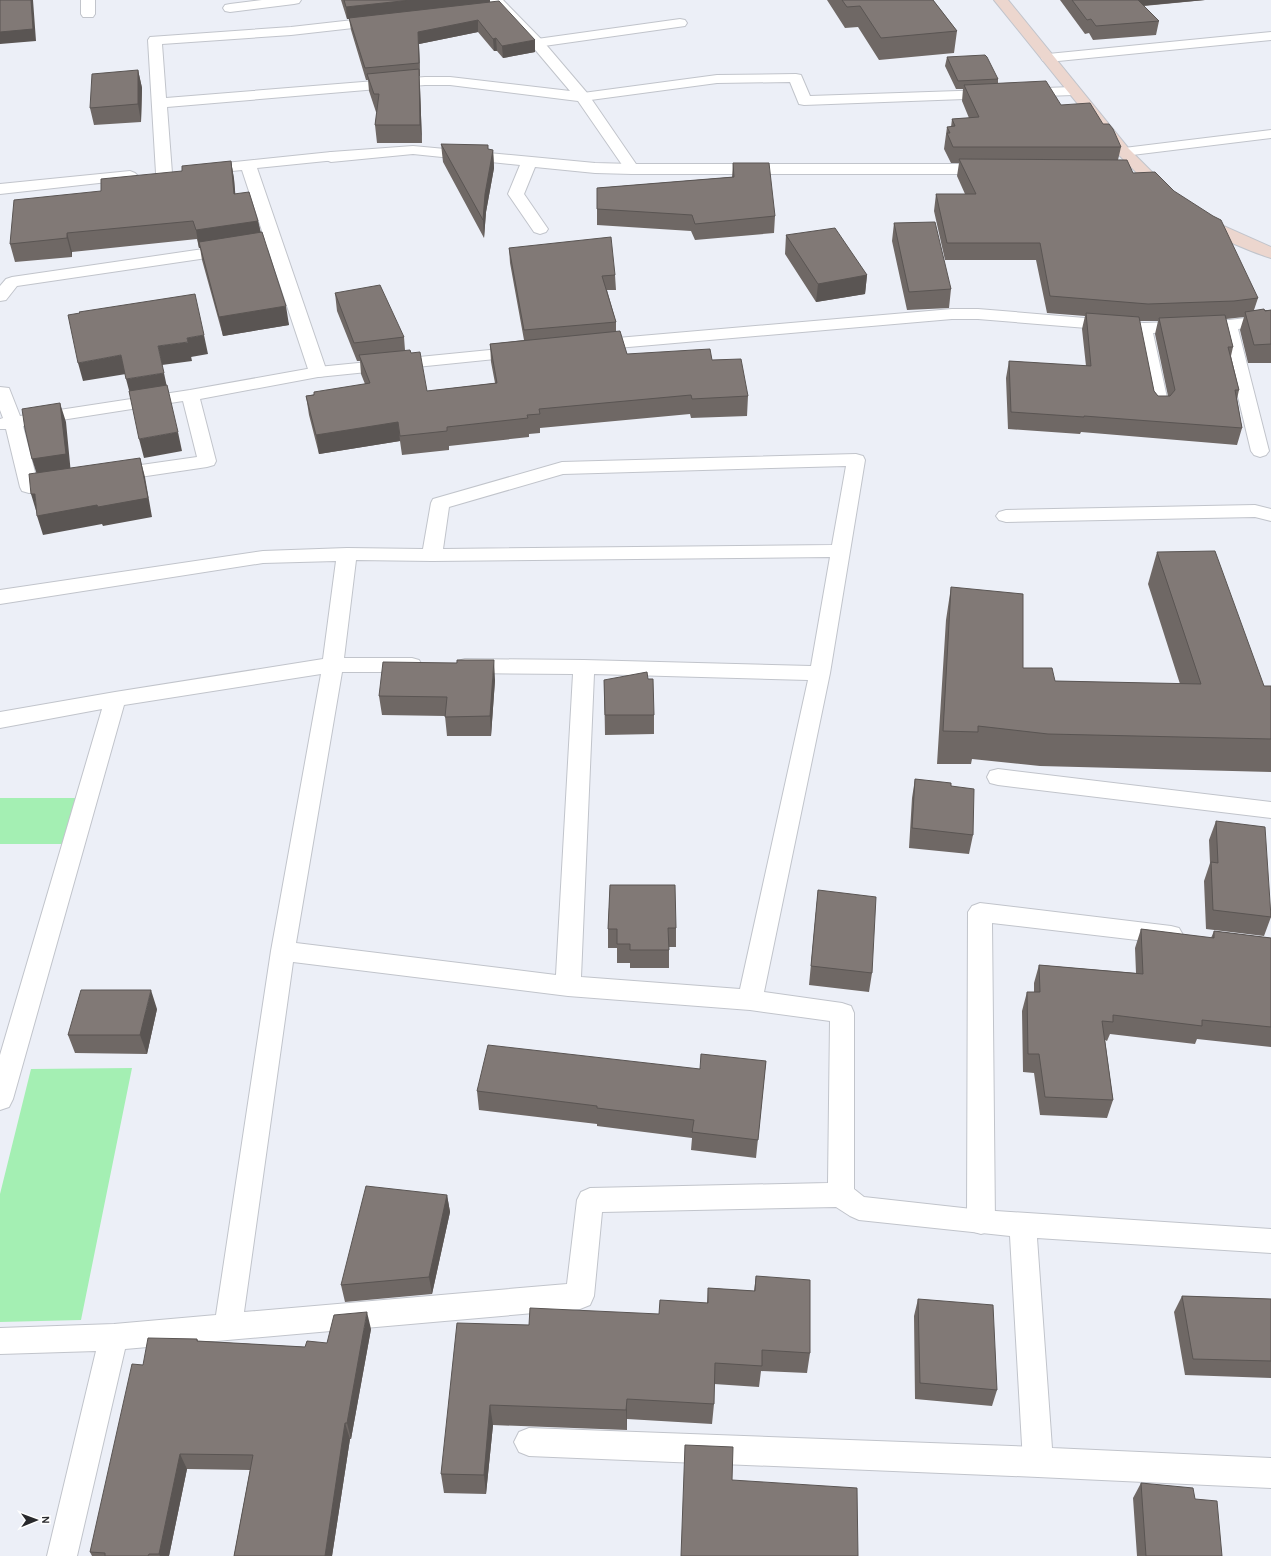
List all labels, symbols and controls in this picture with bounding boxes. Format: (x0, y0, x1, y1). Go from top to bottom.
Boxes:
north arrow (16, 1500, 56, 1540)
text: N (39, 1516, 52, 1524)

